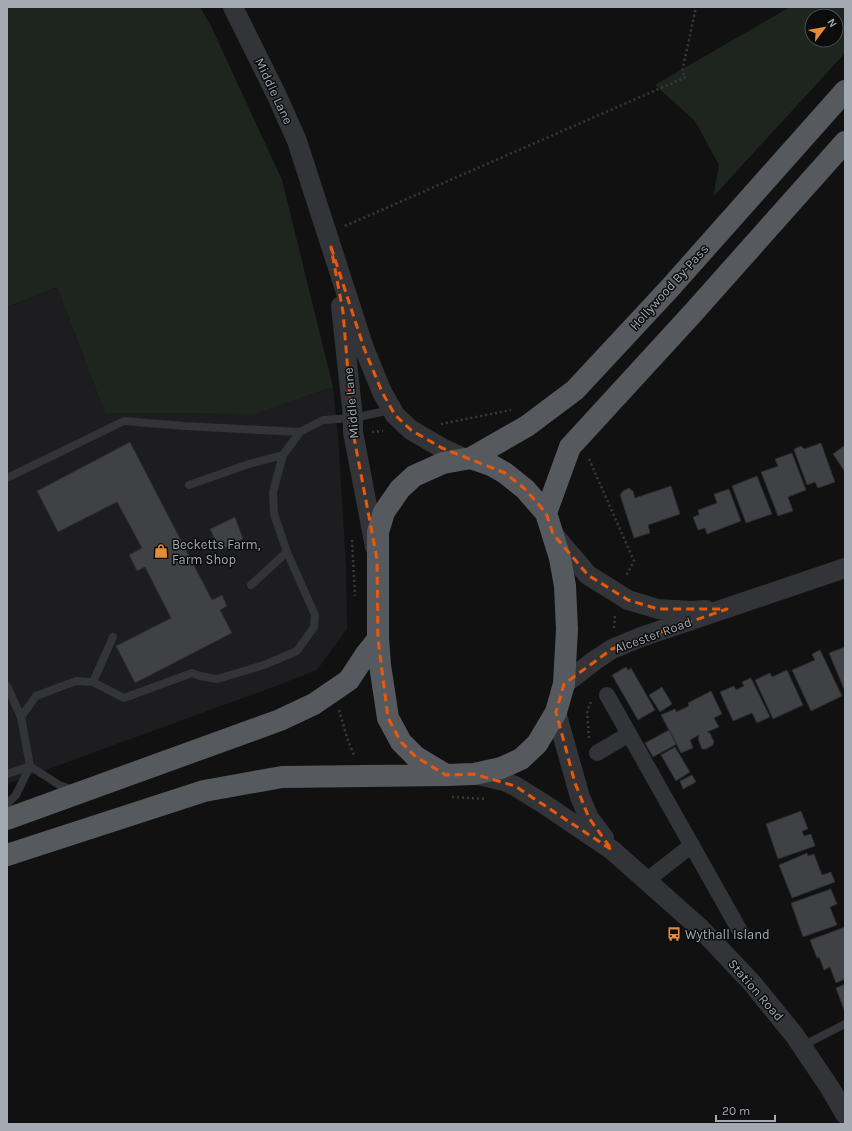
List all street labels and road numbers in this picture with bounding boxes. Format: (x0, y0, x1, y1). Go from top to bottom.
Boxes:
street label: Middle Lane (252, 55, 296, 127)
street label: Hollywood By-Pass (627, 241, 712, 333)
street label: Middle Lane (340, 366, 362, 439)
street label: Alcester Road (613, 614, 693, 656)
street label: Station Road (725, 956, 787, 1024)

